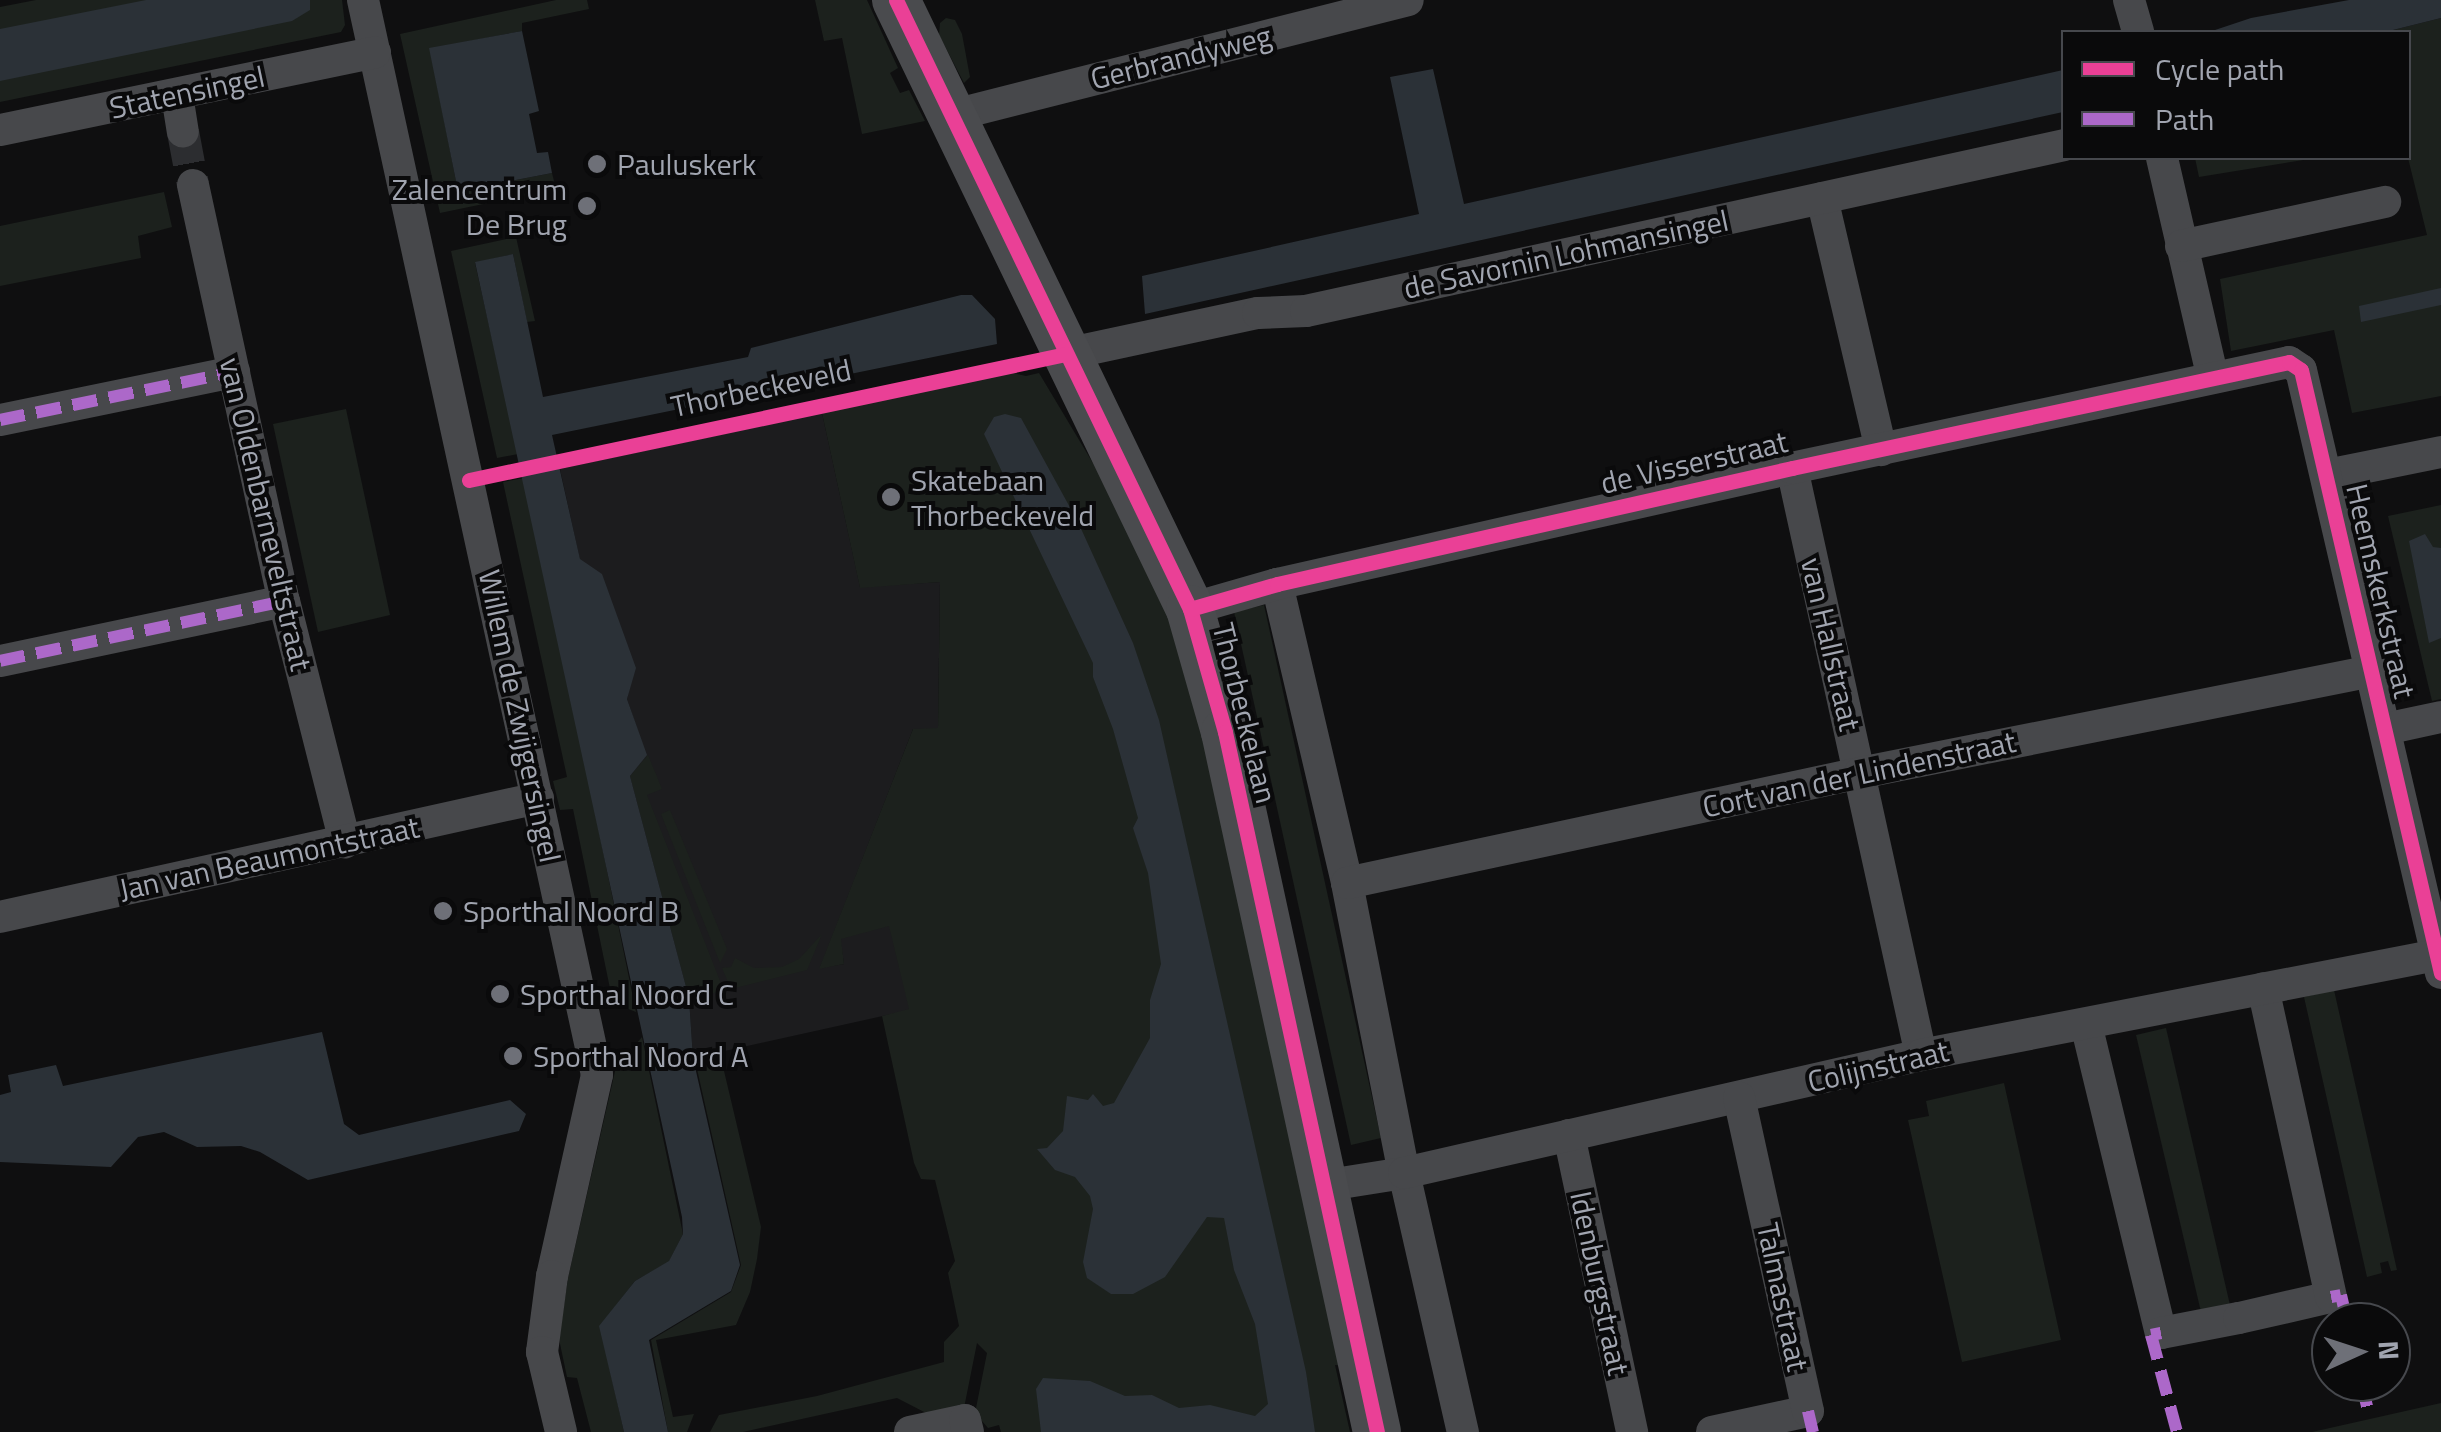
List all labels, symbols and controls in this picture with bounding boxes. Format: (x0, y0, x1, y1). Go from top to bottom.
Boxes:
street label: Gerbrandyweg (1087, 17, 1275, 97)
legend (2061, 30, 2411, 160)
text: Cycle path (2155, 46, 2284, 92)
street label: Statensingel (106, 58, 268, 126)
text: Path (2155, 96, 2214, 142)
place label: Pauluskerk (617, 146, 756, 182)
marker: Pauluskerk (586, 153, 608, 175)
place label: Zalencentrum De Brug (392, 171, 567, 242)
marker: Zalencentrum De Brug (576, 195, 598, 217)
street label: de Savornin Lohmansingel (1400, 202, 1732, 306)
street label: Thorbeckeveld (668, 351, 854, 425)
street label: van Oldenbarneveltstraat (212, 354, 320, 674)
street label: de Visserstraat (1597, 423, 1791, 501)
place label: Skatebaan Thorbeckeveld (911, 462, 1094, 532)
street label: Heemskerkstraat (2339, 480, 2423, 702)
marker: Skatebaan Thorbeckeveld (880, 486, 902, 508)
street label: van Hallstraat (1794, 554, 1868, 734)
street label: Willem de Zwijgersingel (471, 566, 569, 866)
street label: Thorbeckelaan (1205, 619, 1285, 807)
street label: Cort van der Lindenstraat (1699, 723, 2019, 825)
street label: Jan van Beaumontstraat (116, 809, 422, 907)
place label: Sporthal Noord B (463, 893, 679, 929)
marker: Sporthal Noord B (432, 900, 454, 922)
place label: Sporthal Noord C (520, 976, 734, 1012)
marker: Sporthal Noord C (489, 983, 511, 1005)
street label: Colijnstraat (1804, 1032, 1952, 1100)
place label: Sporthal Noord A (533, 1038, 749, 1074)
marker: Sporthal Noord A (502, 1045, 524, 1067)
street label: Idenburgstraat (1563, 1188, 1637, 1378)
street label: Talmastraat (1750, 1220, 1816, 1374)
north arrow (2311, 1302, 2411, 1402)
text: N (2367, 1340, 2411, 1361)

